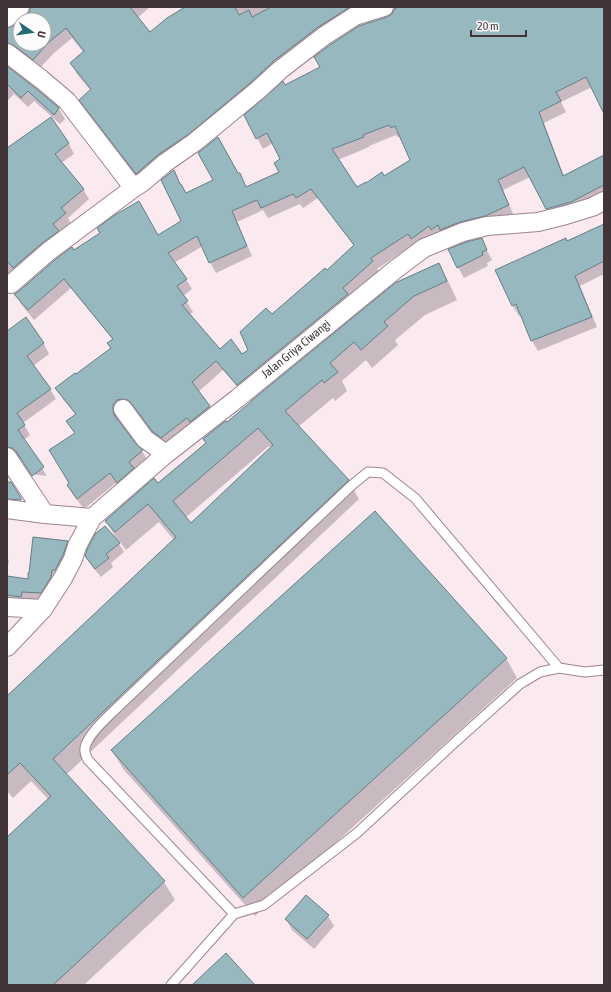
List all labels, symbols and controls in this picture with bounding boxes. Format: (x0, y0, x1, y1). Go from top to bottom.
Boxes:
north arrow (12, 12, 52, 52)
scale bar (471, 12, 526, 38)
text: 20 m (477, 19, 499, 33)
text: U (35, 30, 48, 39)
street label: Jalan Griya Ciwangi (259, 317, 333, 381)

